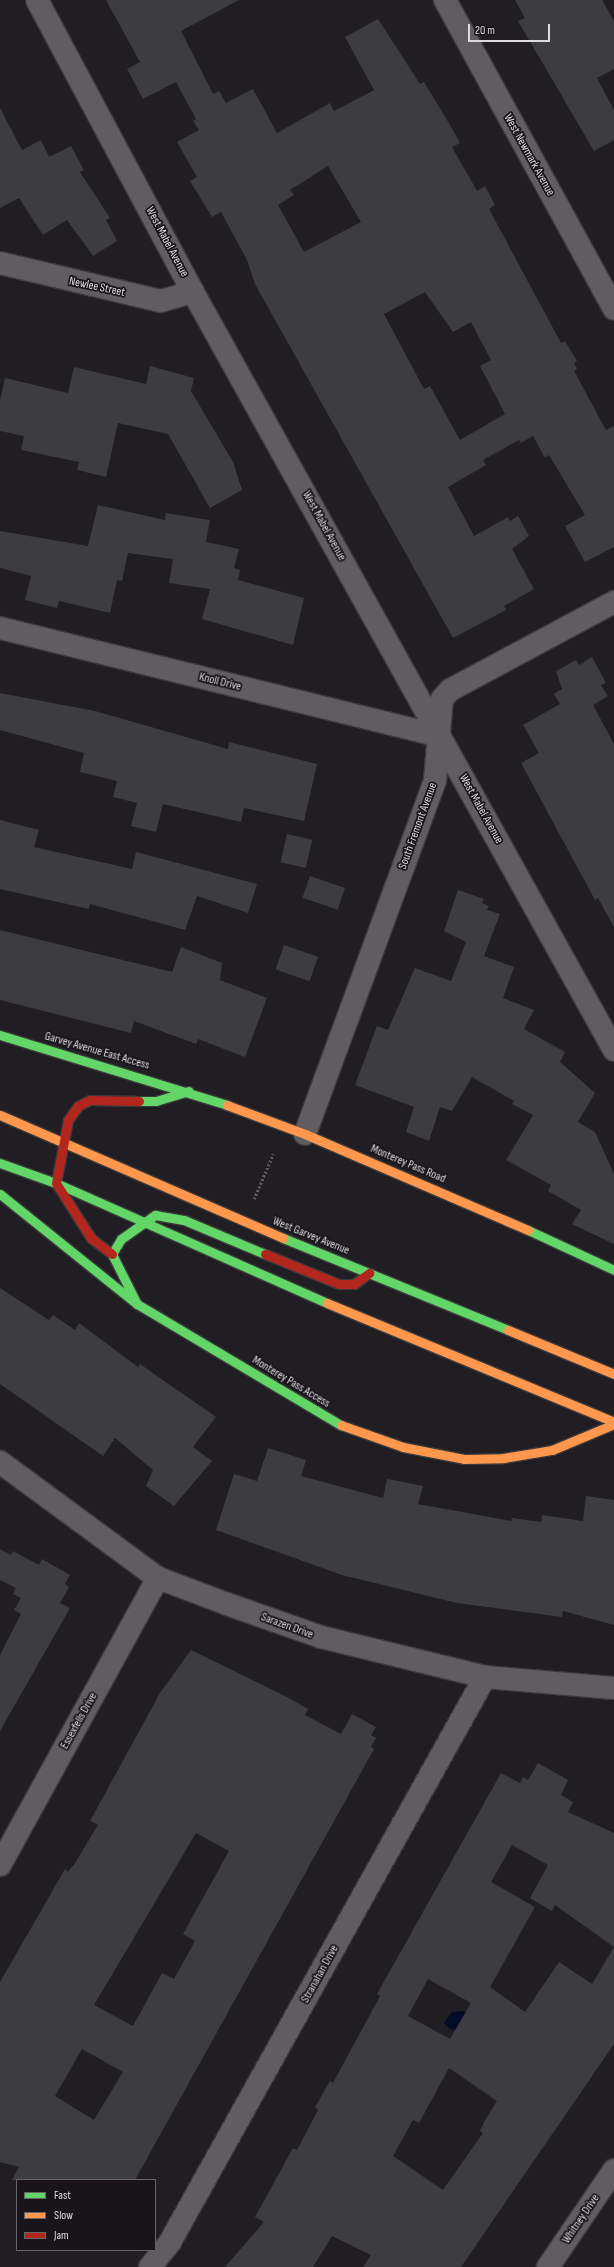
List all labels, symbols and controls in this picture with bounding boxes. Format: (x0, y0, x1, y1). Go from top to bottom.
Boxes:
scale bar (470, 16, 552, 42)
text: 20 m (475, 23, 495, 38)
street label: West Newmark Avenue (501, 111, 557, 199)
street label: West Mabel Avenue (142, 204, 192, 280)
street label: Newlee Street (68, 274, 126, 300)
street label: West Mabel Avenue (299, 489, 349, 563)
street label: Knoll Drive (197, 670, 243, 694)
street label: West Mabel Avenue (456, 772, 506, 846)
street label: South Fremont Avenue (396, 781, 440, 871)
street label: Garvey Avenue East Access (43, 1029, 151, 1073)
street label: Monterey Pass Road (368, 1142, 448, 1186)
street label: West Garvey Avenue (270, 1214, 352, 1258)
street label: Monterey Pass Access (249, 1353, 333, 1411)
street label: Sarazen Drive (259, 1610, 315, 1642)
street label: Essexfells Drive (58, 1690, 100, 1752)
street label: Stranahan Drive (298, 1942, 342, 2006)
legend (16, 2179, 156, 2251)
text: Fast (54, 2188, 71, 2203)
street label: Whitney Drive (559, 2192, 603, 2246)
text: Slow (54, 2208, 73, 2223)
text: Jam (54, 2228, 69, 2243)

